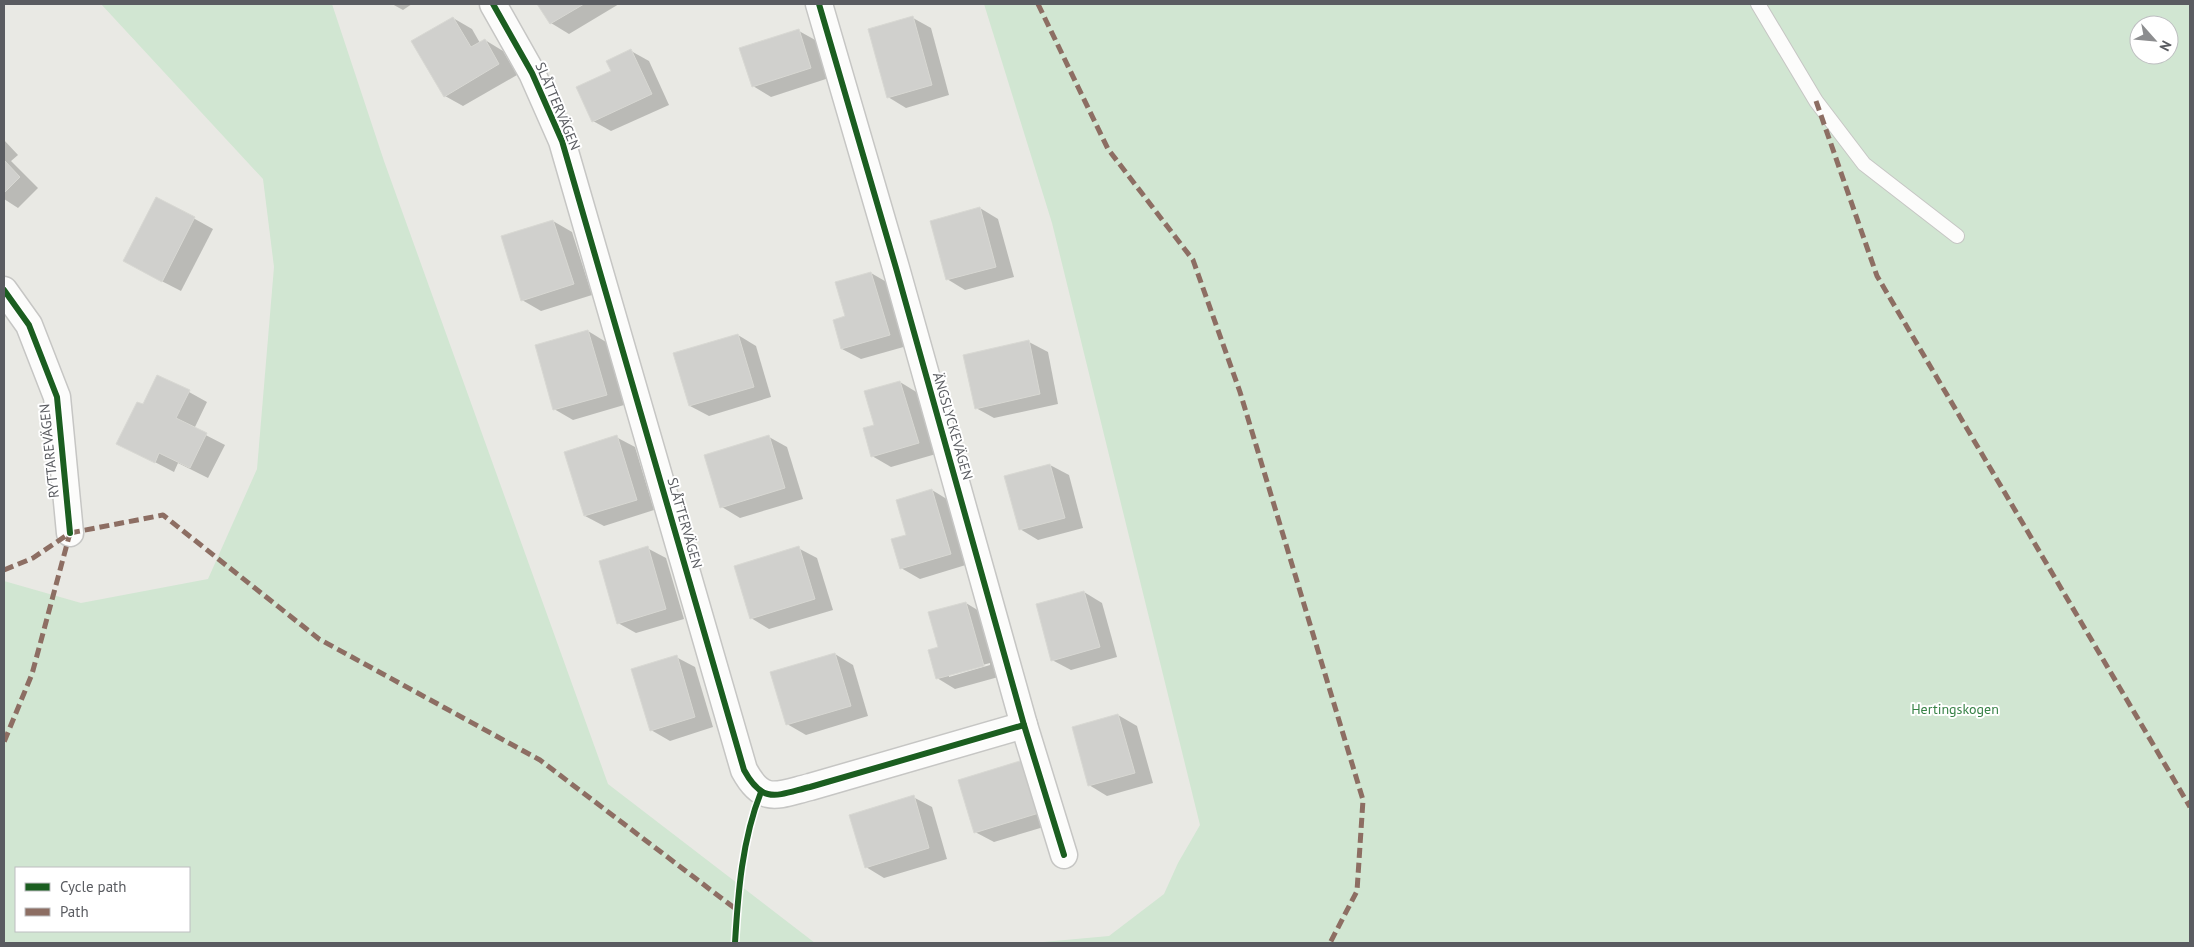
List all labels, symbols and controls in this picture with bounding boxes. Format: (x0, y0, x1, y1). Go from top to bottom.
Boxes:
north arrow (2129, 15, 2179, 65)
text: N (2155, 38, 2176, 54)
street label: SLÅTTERVÄGEN (531, 59, 585, 153)
street label: ÄNGSLYCKEVÄGEN (929, 370, 977, 482)
street label: RYTTAREVÄGEN (35, 403, 63, 499)
street label: SLÅTTERVÄGEN (663, 476, 707, 570)
park label: Hertingskogen (1911, 700, 1999, 718)
legend (15, 867, 190, 932)
text: Cycle path (60, 877, 126, 896)
text: Path (60, 902, 89, 921)

